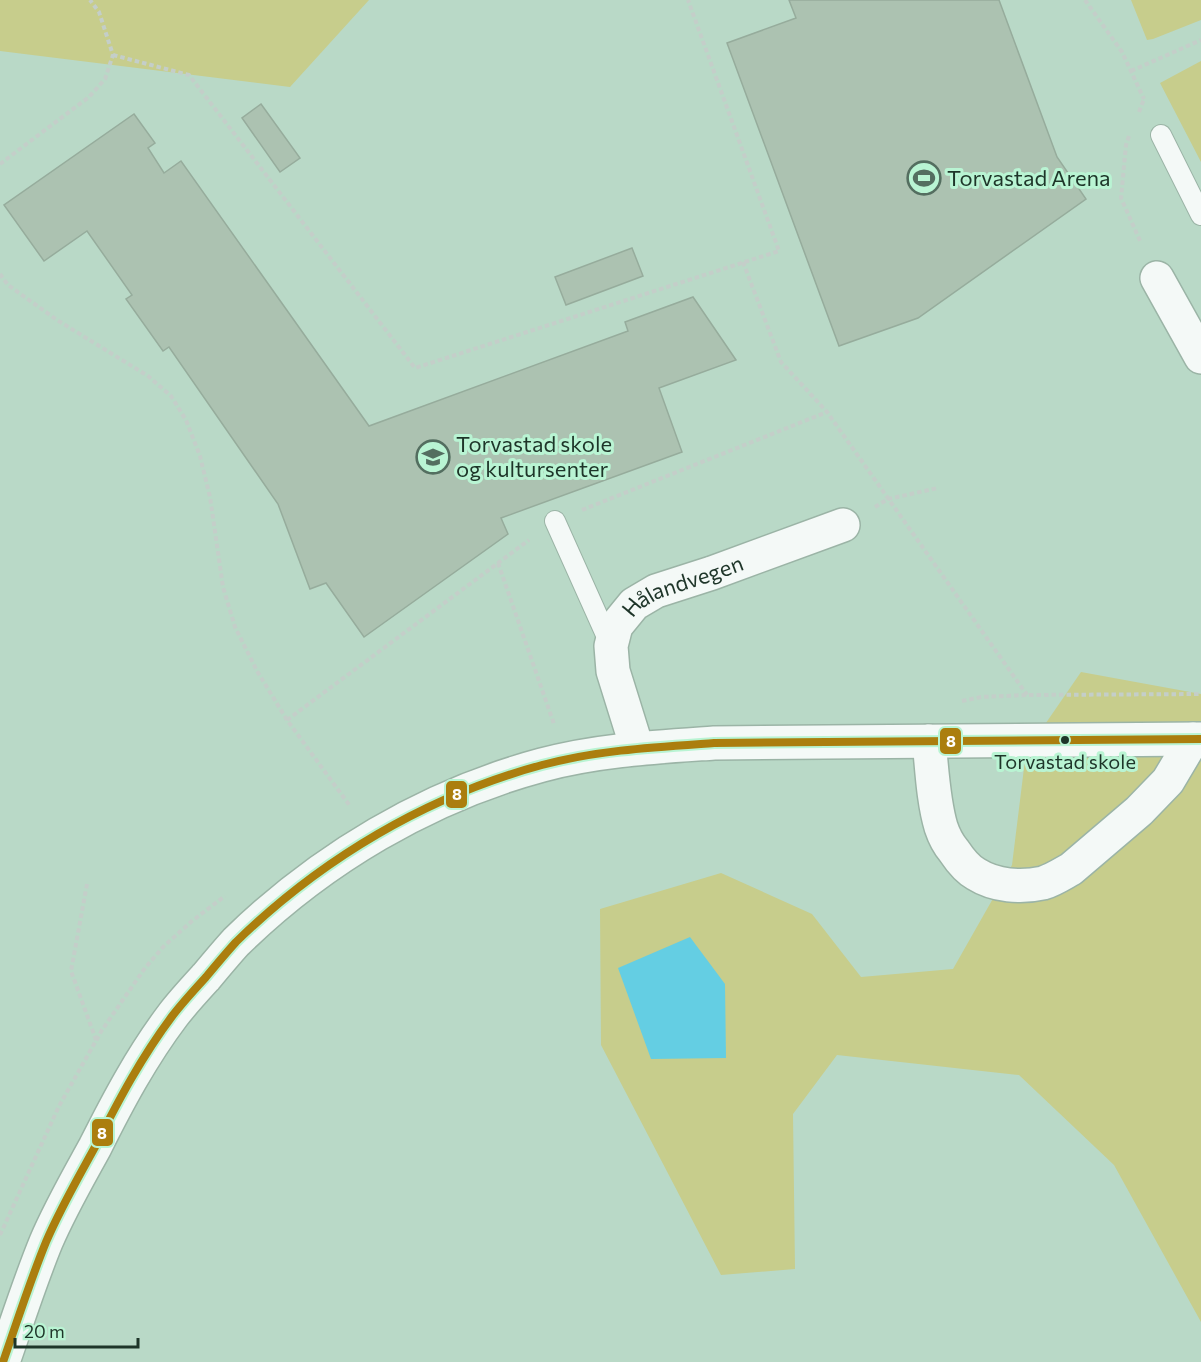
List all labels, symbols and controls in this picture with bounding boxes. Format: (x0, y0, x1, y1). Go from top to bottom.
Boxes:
sports icon: Torvastad Arena (906, 160, 942, 196)
place label: Torvastad Arena (947, 164, 1111, 191)
place label: Torvastad skole og kultursenter (456, 430, 612, 482)
school or university icon: Torvastad skole og kultursenter (415, 439, 451, 475)
street label: Hålandvegen (615, 549, 747, 622)
line badge: 8 (939, 727, 962, 755)
text: 8 (946, 731, 956, 750)
marker: Torvastad skole (1059, 734, 1071, 746)
place label: Torvastad skole (994, 749, 1136, 773)
line badge: 8 (445, 780, 468, 809)
text: 8 (452, 784, 462, 803)
line badge: 8 (91, 1118, 114, 1147)
text: 8 (97, 1123, 107, 1142)
scale bar (15, 1311, 138, 1349)
text: 20 m (24, 1320, 65, 1342)

